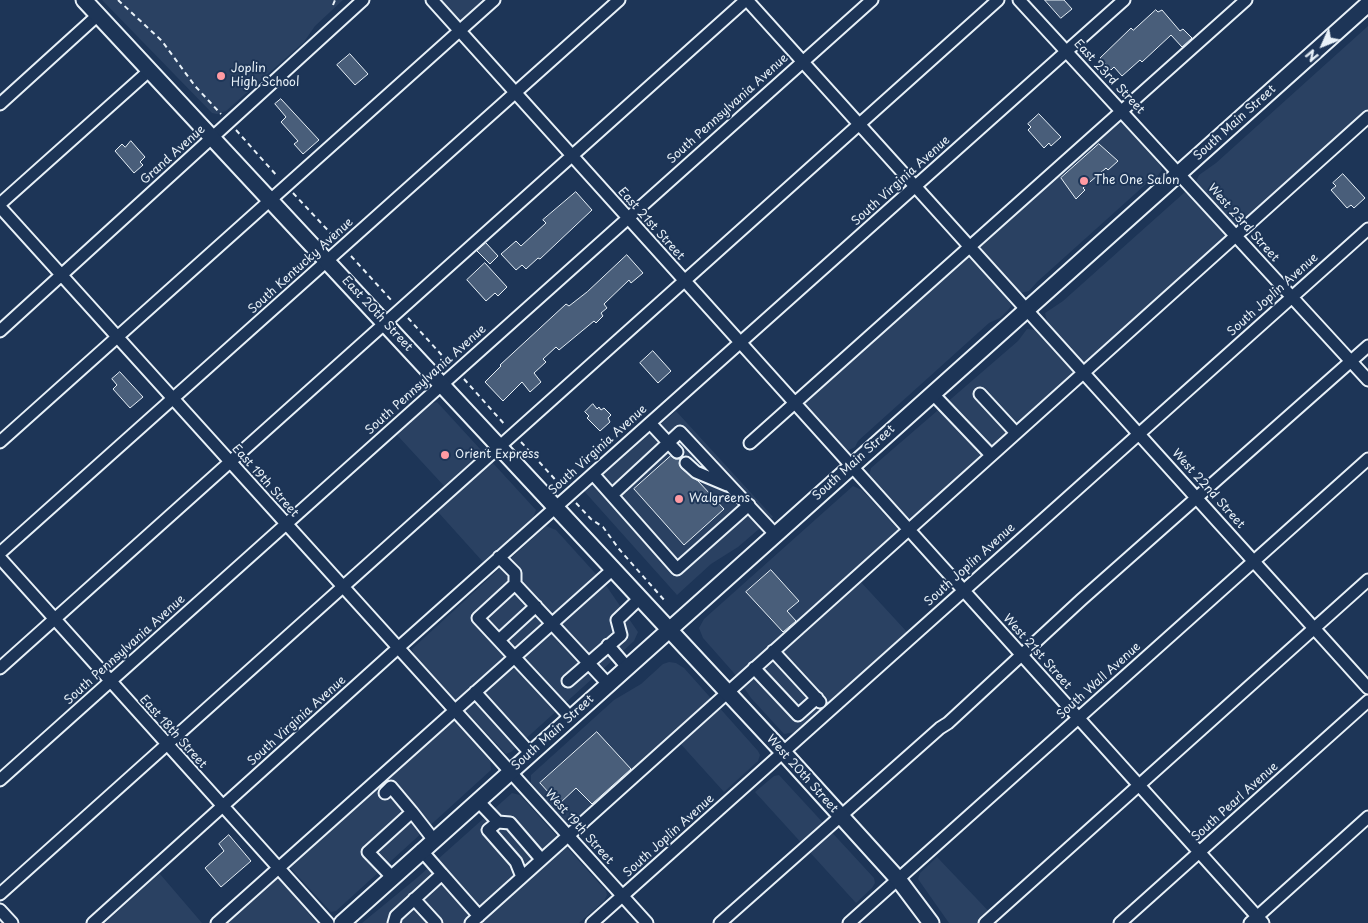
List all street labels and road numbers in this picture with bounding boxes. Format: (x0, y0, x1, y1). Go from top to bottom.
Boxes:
street label: East 23rd Street (1071, 37, 1147, 117)
street label: South Pennsylvania Avenue (665, 51, 791, 167)
street label: South Main Street (1191, 82, 1279, 164)
street label: Grand Avenue (138, 122, 208, 188)
street label: South Virginia Avenue (849, 133, 953, 229)
street label: West 23rd Street (1204, 181, 1282, 265)
street label: East 21st Street (615, 185, 687, 263)
street label: South Kentucky Avenue (246, 215, 356, 317)
street label: South Joplin Avenue (1225, 251, 1321, 339)
street label: East 20th Street (339, 274, 415, 354)
street label: South Pennsylvania Avenue (363, 322, 489, 438)
street label: South Virginia Avenue (546, 402, 650, 498)
street label: South Main Street (810, 422, 898, 504)
street label: East 19th Street (229, 442, 301, 520)
street label: West 22nd Street (1168, 446, 1248, 532)
street label: South Joplin Avenue (922, 521, 1018, 609)
street label: South Pennsylvania Avenue (62, 592, 188, 708)
street label: West 21st Street (1000, 612, 1074, 692)
street label: South Wall Avenue (1054, 640, 1144, 722)
street label: South Virginia Avenue (245, 673, 349, 769)
street label: East 18th Street (136, 692, 210, 772)
street label: South Main Street (509, 692, 597, 774)
street label: West 20th Street (763, 732, 841, 816)
street label: South Pearl Avenue (1189, 759, 1281, 845)
street label: West 19th Street (542, 787, 616, 867)
street label: South Joplin Avenue (621, 792, 717, 880)

